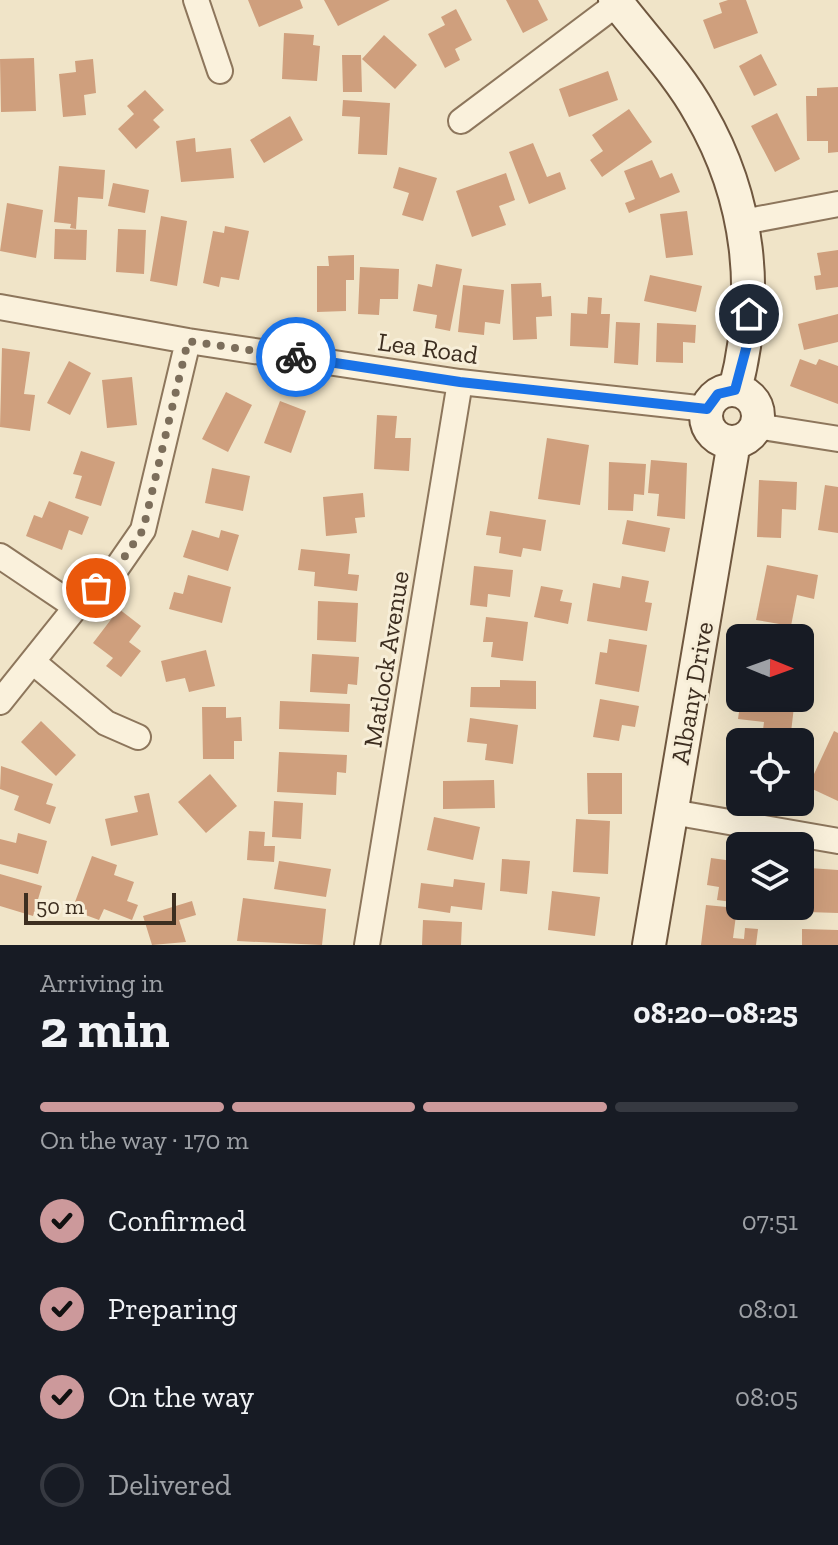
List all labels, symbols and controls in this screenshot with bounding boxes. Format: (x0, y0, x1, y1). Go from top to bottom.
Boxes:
pin (715, 280, 783, 348)
icon: home (727, 292, 771, 336)
courier (256, 317, 336, 397)
street label: Lea Road (376, 325, 480, 371)
icon: bike (274, 335, 318, 379)
pin (62, 554, 130, 622)
icon: bag (74, 566, 118, 610)
street label: Matlock Avenue (356, 569, 416, 749)
street label: Albany Drive (664, 619, 720, 767)
north arrow (726, 624, 814, 712)
map controls (726, 624, 814, 920)
button: locate (726, 728, 814, 816)
button: layers (726, 832, 814, 920)
scale bar (24, 889, 176, 925)
text: 50 m (36, 893, 84, 920)
text: Arriving in (40, 967, 163, 999)
text: 08:20–08:25 (633, 995, 798, 1031)
text: 2 min (40, 998, 170, 1060)
text: On the way · 170 m (40, 1124, 249, 1156)
icon: check (40, 1199, 84, 1243)
text: Confirmed (108, 1203, 246, 1239)
text: 07:51 (742, 1205, 798, 1237)
icon: check (40, 1287, 84, 1331)
text: Preparing (108, 1291, 238, 1327)
text: 08:01 (738, 1293, 798, 1325)
icon: check (40, 1375, 84, 1419)
text: On the way (108, 1379, 254, 1415)
text: 08:05 (735, 1381, 798, 1413)
text: Delivered (108, 1467, 231, 1503)

